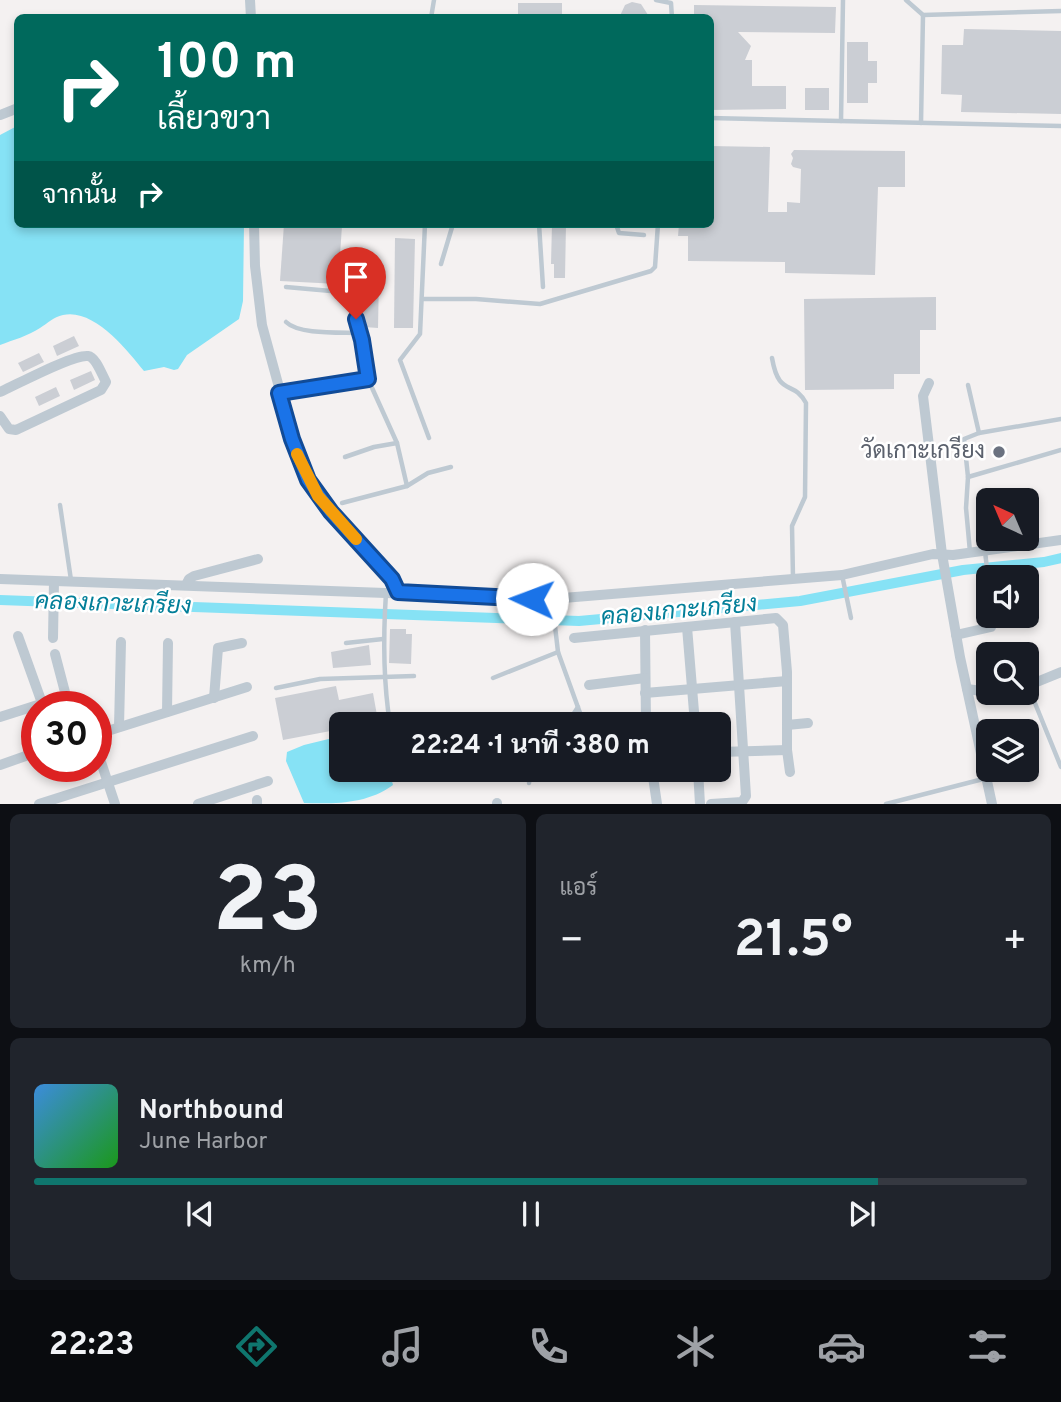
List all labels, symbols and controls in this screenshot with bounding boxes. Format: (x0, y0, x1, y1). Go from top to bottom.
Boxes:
text: 100 m (157, 34, 296, 96)
icon: right (42, 42, 133, 133)
text: เลี้ยวขวา (157, 101, 271, 141)
icon: right (131, 175, 169, 213)
text: จากนั้น (42, 180, 117, 213)
pin (326, 247, 386, 319)
icon: arrive (337, 258, 375, 296)
place label: วัดเกาะเกรียง (861, 435, 985, 467)
marker: วัดเกาะเกรียง (991, 444, 1007, 460)
north arrow (976, 488, 1040, 551)
map controls (976, 488, 1039, 782)
position arrow (495, 562, 569, 636)
button: sound (976, 565, 1039, 628)
water label: คลองเกาะเกรียง (34, 585, 192, 623)
water label: คลองเกาะเกรียง (600, 588, 758, 634)
button: search (976, 642, 1039, 705)
speed limit sign: 30 (21, 691, 112, 782)
button: layers (976, 719, 1039, 782)
text: 22:24 · 1 นาที · 380 m (410, 730, 650, 763)
text: 23 (213, 849, 323, 964)
text: แอร์ (560, 875, 597, 904)
text: 21.5° (734, 909, 853, 975)
text: − (560, 918, 584, 967)
text: + (1002, 918, 1027, 967)
text: km/h (240, 952, 296, 981)
text: Northbound (139, 1095, 284, 1128)
text: June Harbor (139, 1128, 267, 1157)
icon: previous (181, 1195, 219, 1233)
icon: pause (512, 1195, 550, 1233)
icon: next (843, 1195, 881, 1233)
icon: directions (232, 1322, 281, 1371)
icon: music (378, 1322, 427, 1371)
icon: phone (524, 1322, 573, 1371)
icon: climate (671, 1322, 720, 1371)
icon: car (817, 1322, 866, 1371)
icon: filters (963, 1322, 1012, 1371)
text: 22:23 (49, 1326, 134, 1366)

